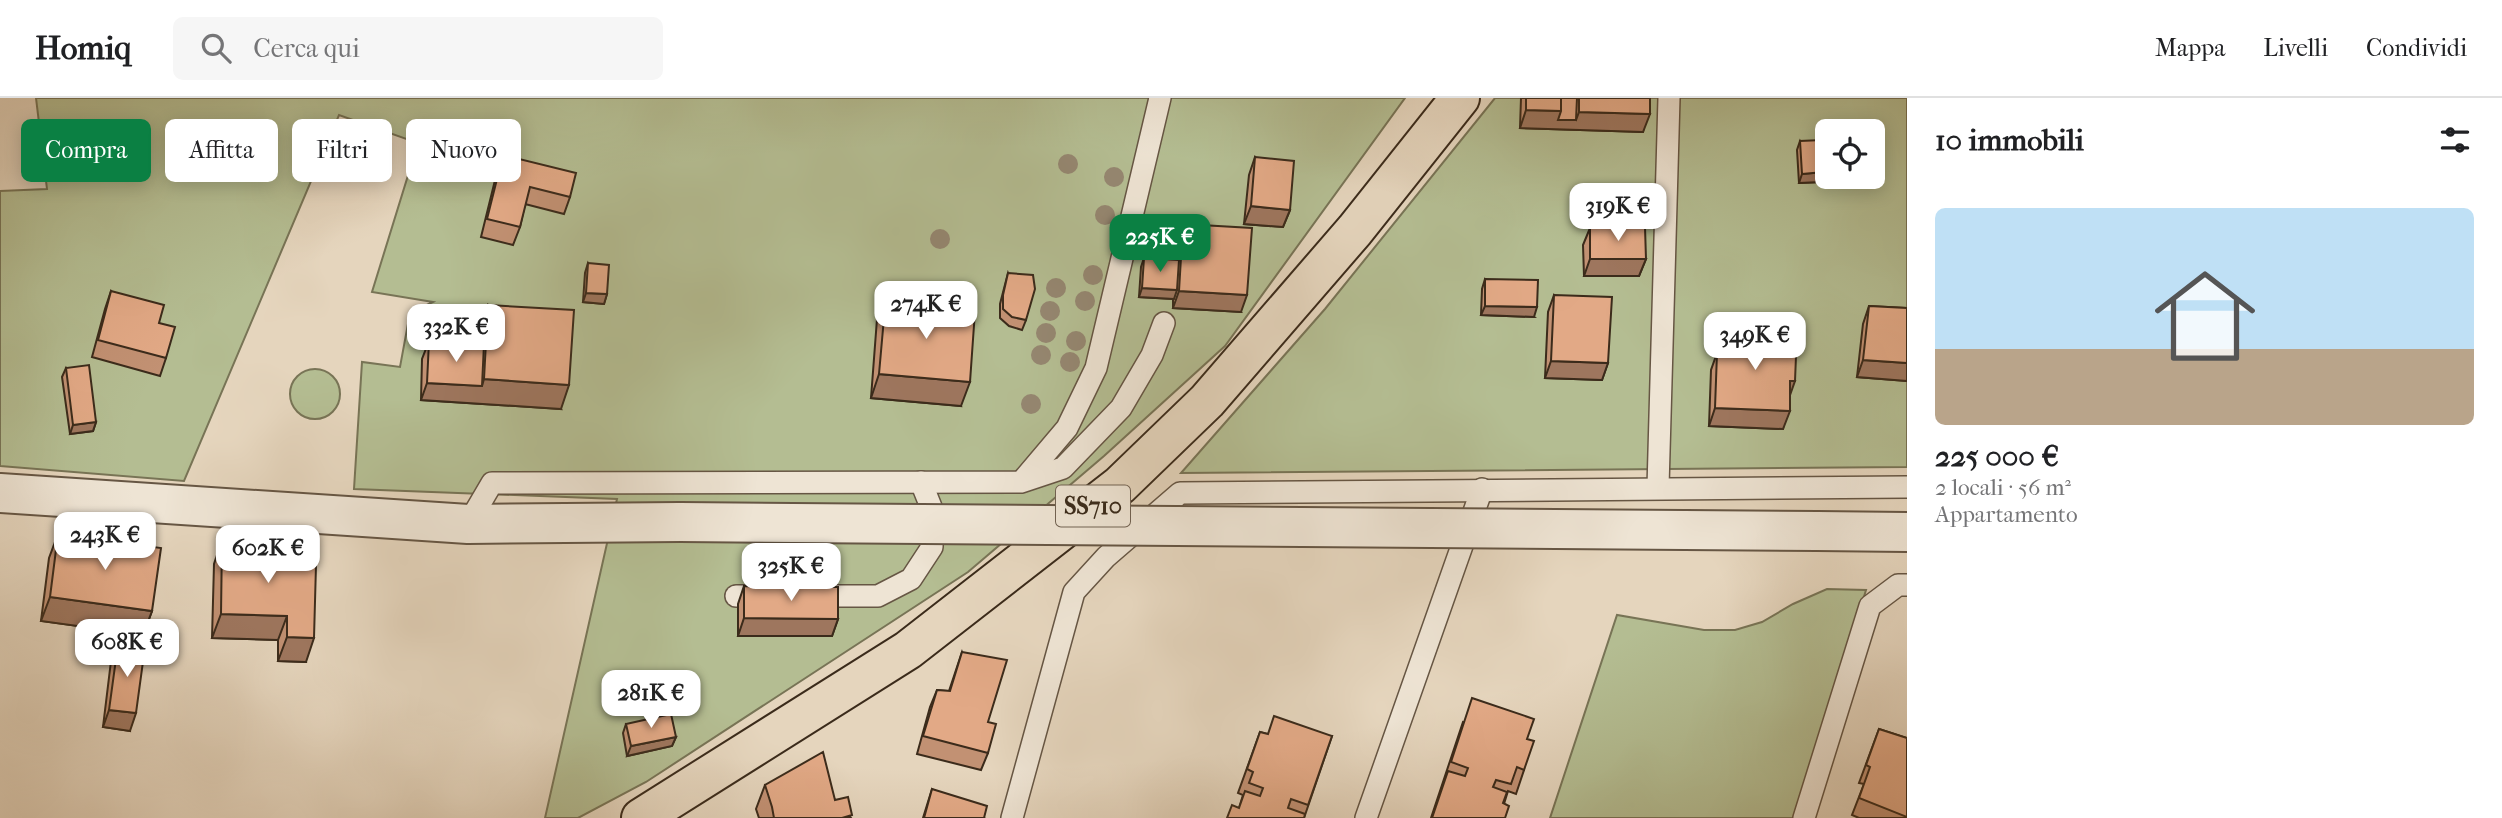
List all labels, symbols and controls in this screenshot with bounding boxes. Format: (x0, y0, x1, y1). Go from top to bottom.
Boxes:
search box (173, 17, 663, 80)
text: Homiq (35, 29, 131, 68)
icon: search (197, 29, 235, 67)
text: Cerca qui (253, 33, 360, 64)
text: Mappa (2155, 34, 2225, 62)
text: Livelli (2263, 34, 2328, 62)
text: Condividi (2366, 34, 2467, 62)
chip: Compra (21, 119, 151, 182)
chip: Affitta (165, 119, 278, 182)
chip: Filtri (292, 119, 392, 182)
chip: Nuovo (406, 119, 521, 182)
map controls (1815, 119, 1885, 189)
button: locate (1815, 119, 1885, 189)
icon: filters (2436, 121, 2474, 159)
text: 10 immobili (1935, 123, 2084, 158)
pin: 319K € (1561, 184, 1675, 243)
text: 319K € (1585, 192, 1651, 219)
pin: 225K € (1103, 214, 1217, 274)
text: 225K € (1126, 223, 1194, 250)
icon: home (2142, 253, 2268, 379)
pin: 274K € (869, 282, 983, 341)
text: 274K € (890, 290, 962, 317)
pin: 332K € (399, 304, 513, 364)
text: 332K € (423, 313, 489, 340)
pin: 349K € (1698, 313, 1812, 372)
text: 349K € (1720, 321, 1790, 348)
text: 225 000 € (1935, 439, 2059, 474)
text: 2 locali · 56 m² (1935, 474, 2071, 501)
road number: SS710 (1056, 486, 1130, 526)
text: Appartamento (1935, 501, 2078, 528)
pin: 243K € (48, 512, 162, 572)
text: 243K € (70, 521, 140, 548)
pin: 602K € (211, 526, 325, 585)
text: 602K € (232, 534, 304, 561)
pin: 325K € (734, 544, 848, 603)
text: 325K € (758, 552, 824, 579)
pin: 608K € (70, 620, 184, 679)
text: 608K € (91, 628, 163, 655)
pin: 281K € (594, 670, 708, 730)
text: 281K € (618, 679, 684, 706)

